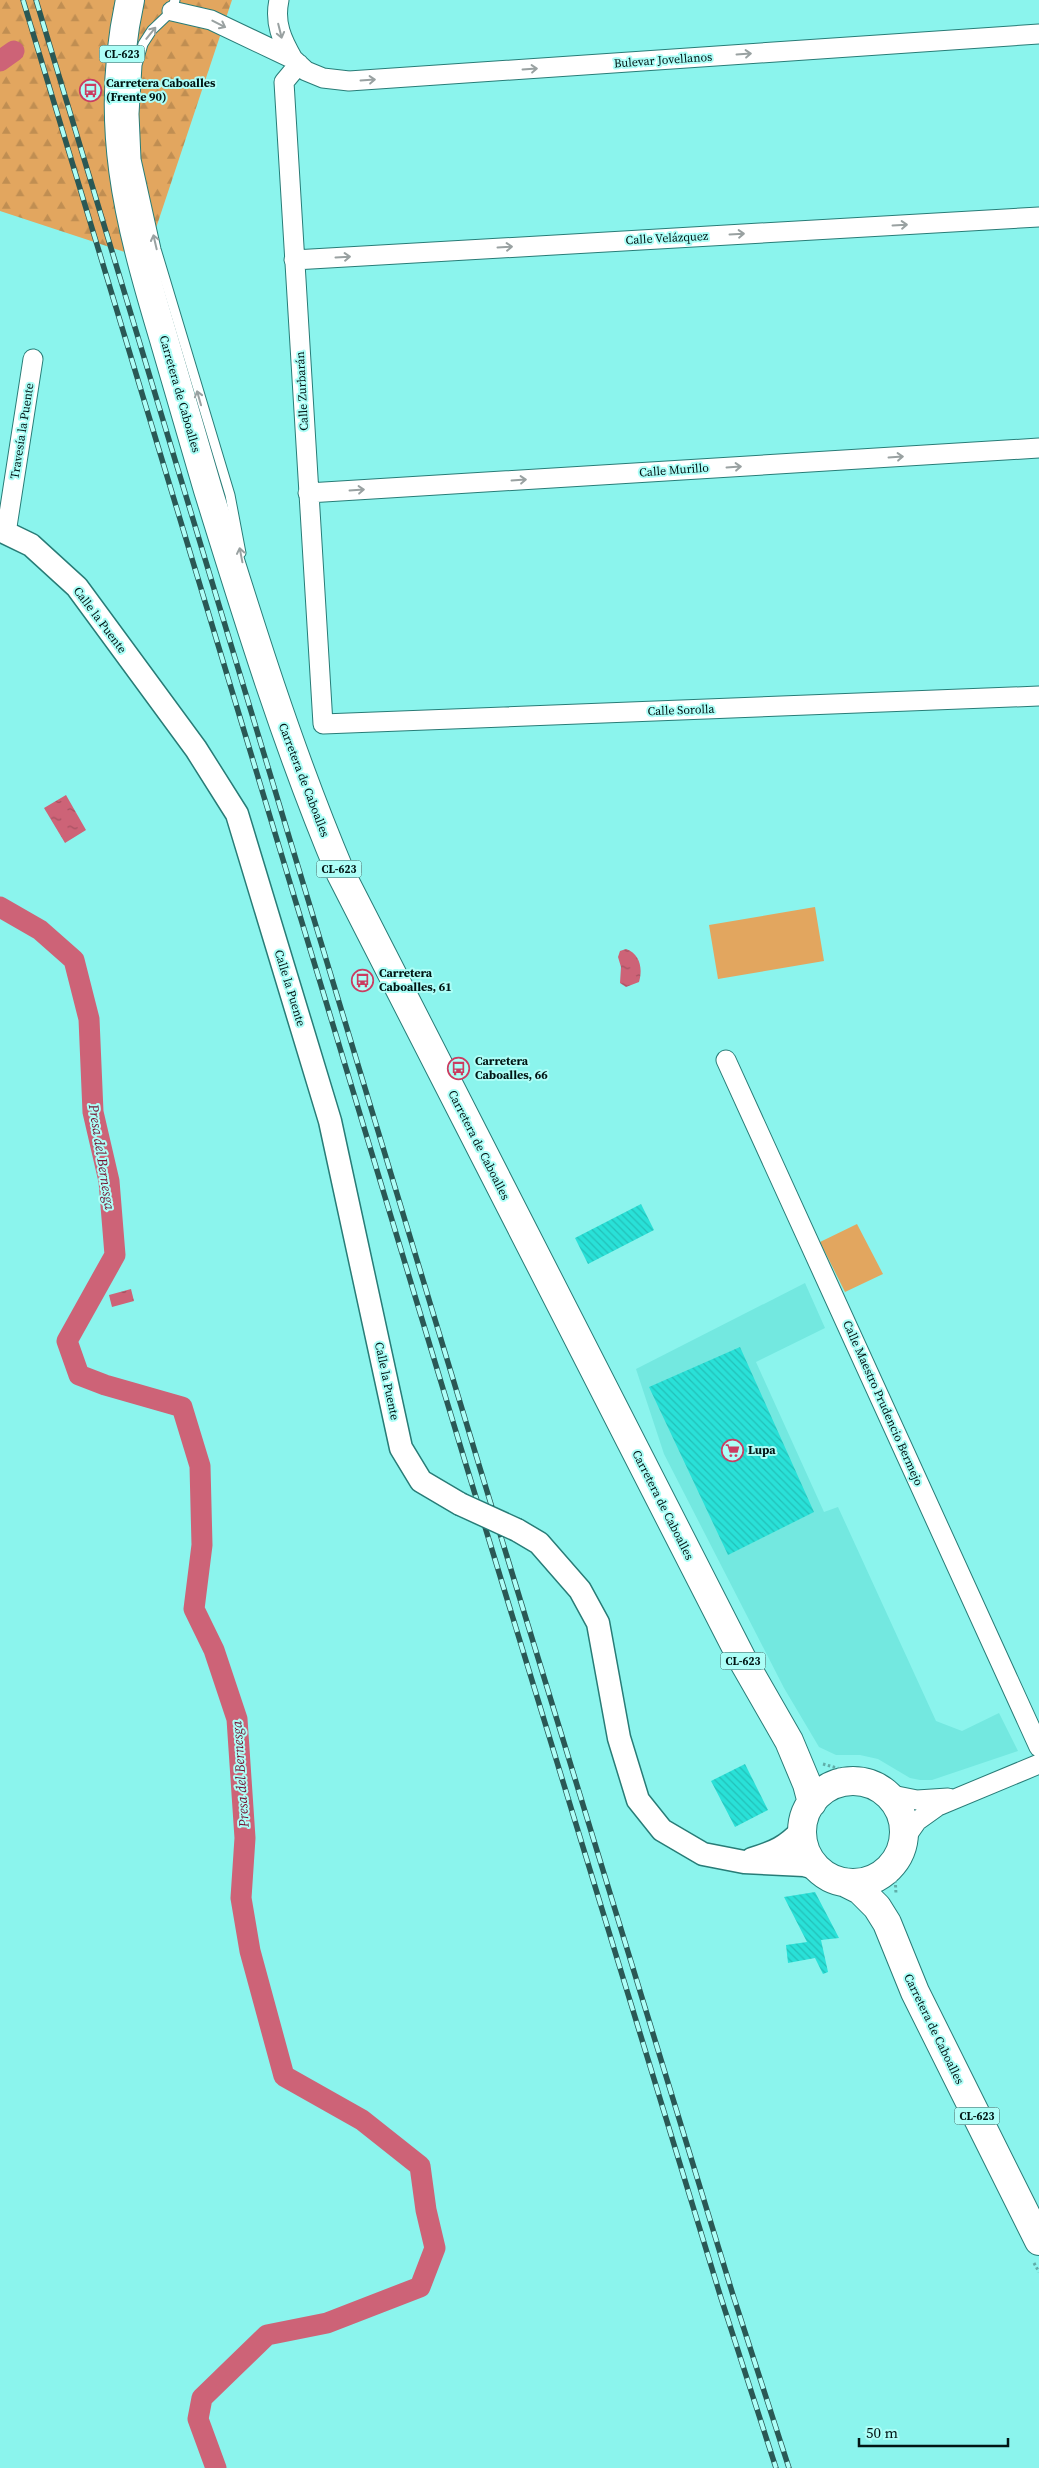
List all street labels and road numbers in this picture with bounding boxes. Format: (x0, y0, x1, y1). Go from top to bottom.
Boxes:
road number: CL-623 (100, 46, 144, 62)
street label: Bulevar Jovellanos (613, 49, 713, 71)
street label: Calle Velázquez (625, 228, 709, 248)
street label: Carretera de Caboalles (156, 334, 204, 454)
street label: Calle Zurbarán (292, 351, 312, 431)
street label: Travesía la Puente (7, 382, 37, 480)
street label: Calle Murillo (639, 460, 710, 480)
street label: Calle la Puente (70, 583, 130, 657)
street label: Calle Sorolla (647, 701, 716, 719)
street label: Carretera de Caboalles (275, 721, 333, 839)
road number: CL-623 (316, 861, 362, 878)
street label: Calle la Puente (271, 948, 309, 1028)
street label: Carretera de Caboalles (444, 1087, 514, 1203)
street label: Calle Maestro Prudencio Bermejo (839, 1318, 927, 1489)
street label: Calle la Puente (371, 1341, 403, 1421)
street label: Carretera de Caboalles (628, 1447, 698, 1563)
road number: CL-623 (720, 1652, 766, 1670)
street label: Carretera de Caboalles (900, 1971, 968, 2087)
road number: CL-623 (954, 2108, 1000, 2124)

